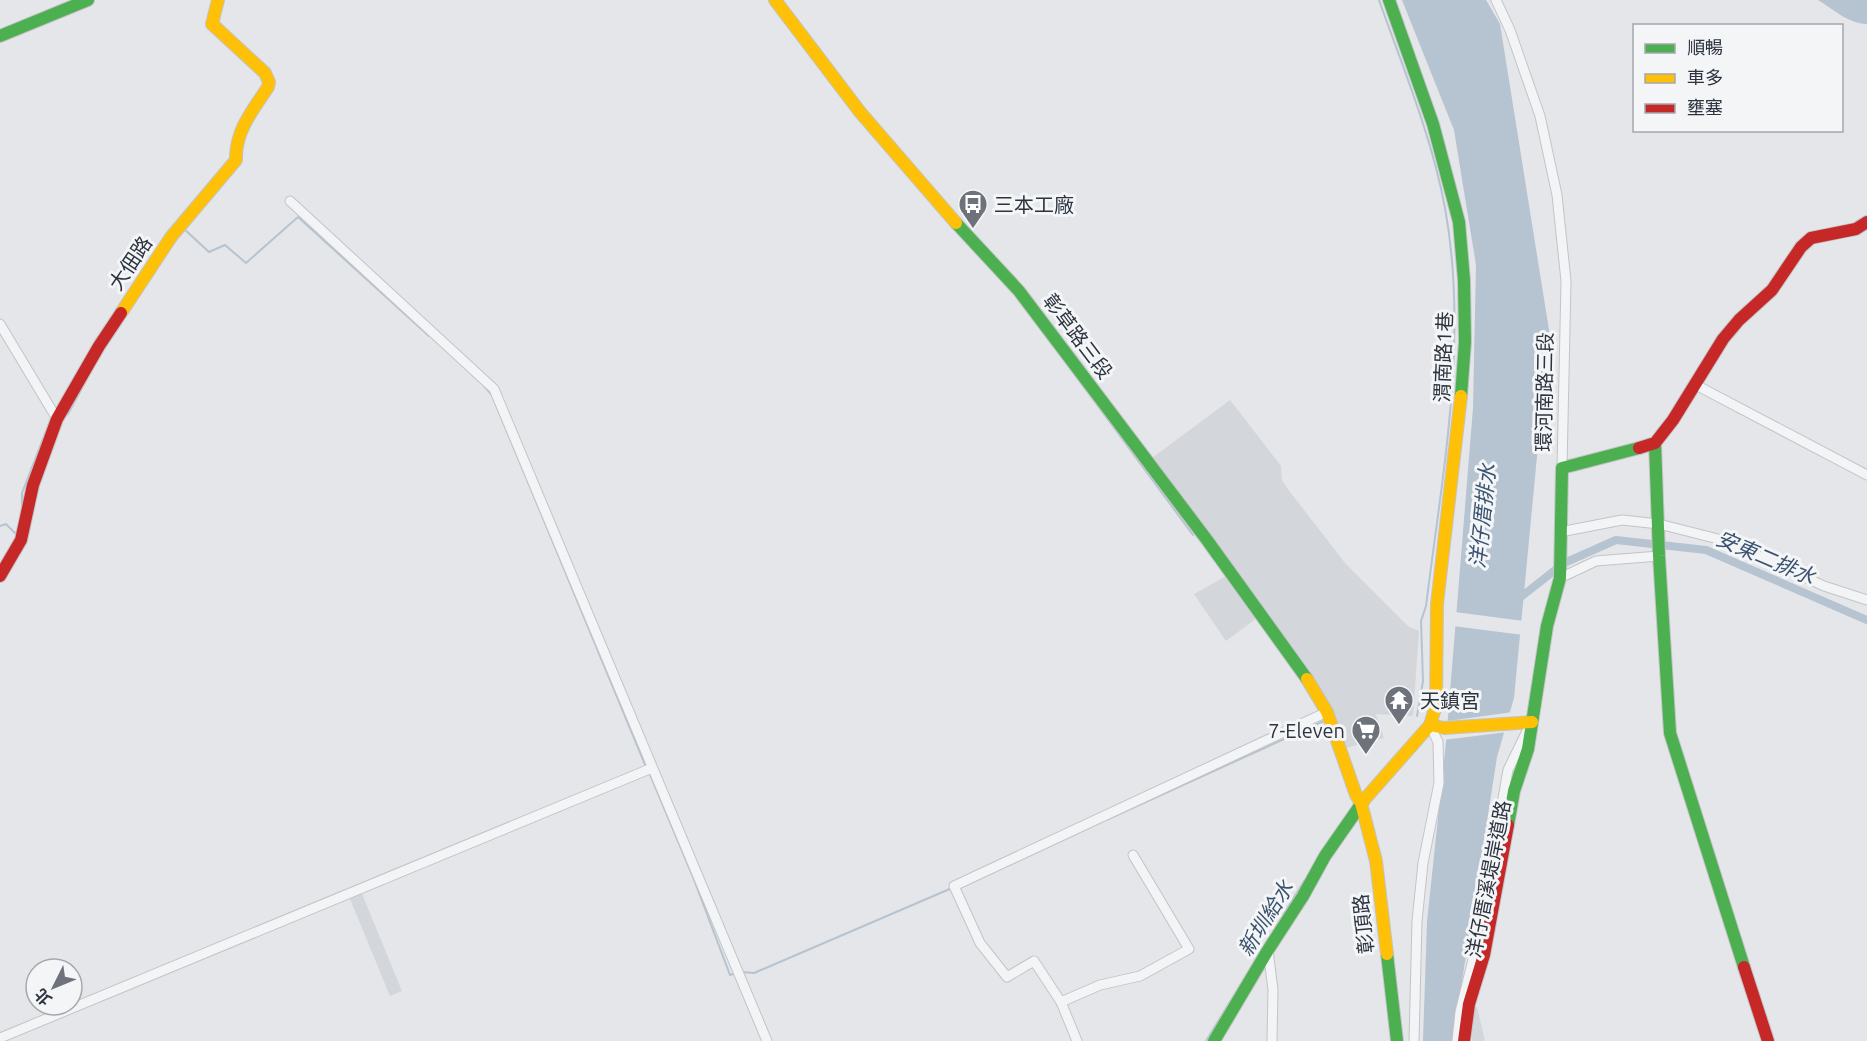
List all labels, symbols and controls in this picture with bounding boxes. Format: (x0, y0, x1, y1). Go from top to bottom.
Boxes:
legend (1633, 24, 1843, 132)
text: 順暢 (1687, 37, 1723, 57)
text: 車多 (1687, 67, 1723, 87)
text: 壅塞 (1687, 97, 1723, 117)
bus stop icon: 三本工廠 (957, 188, 989, 230)
place label: 三本工廠 (994, 193, 1074, 216)
street label: 大佃路 (104, 232, 156, 294)
street label: 彰草路三段 (1039, 289, 1117, 383)
street label: 渭南路1巷 (1430, 311, 1456, 403)
street label: 環河南路三段 (1531, 332, 1557, 452)
water label: 洋仔厝排水 (1465, 462, 1500, 569)
water label: 安東二排水 (1713, 525, 1820, 589)
temple icon: 天鎮宮 (1383, 684, 1415, 726)
place label: 天鎮宮 (1420, 689, 1480, 712)
supermarket icon: 7-Eleven (1350, 714, 1382, 756)
place label: 7-Eleven (1268, 719, 1345, 742)
street label: 洋仔厝溪堤岸道路 (1461, 798, 1515, 960)
water label: 新圳給水 (1233, 875, 1298, 960)
street label: 彰頂路 (1348, 893, 1378, 955)
north arrow (24, 957, 84, 1017)
text: 北 (31, 985, 55, 1009)

